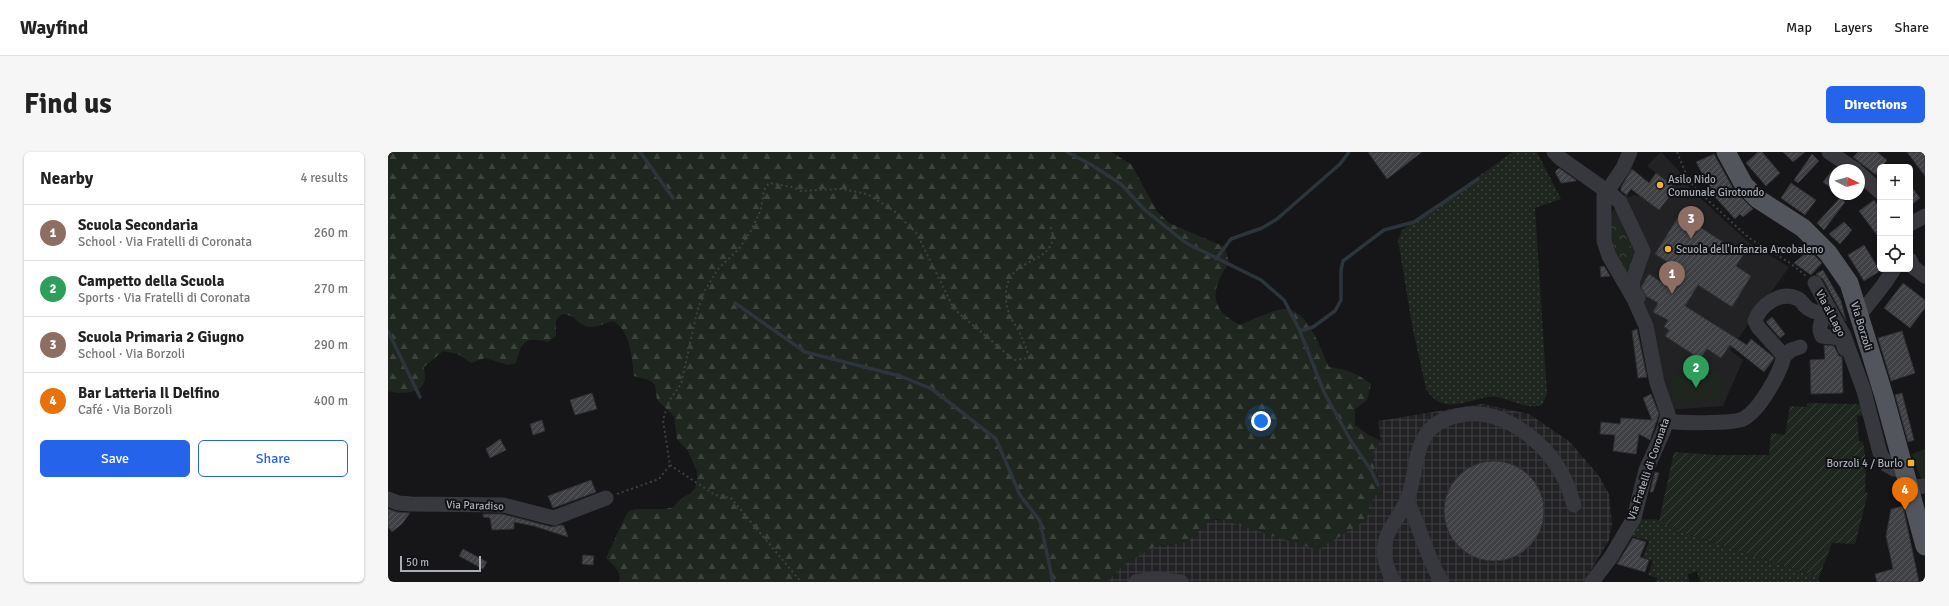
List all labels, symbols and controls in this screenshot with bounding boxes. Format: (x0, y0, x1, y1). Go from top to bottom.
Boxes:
text: Wayfind (20, 16, 88, 40)
text: Map (1786, 19, 1812, 36)
text: Layers (1834, 19, 1873, 36)
text: Share (1895, 19, 1929, 36)
button: Directions (1826, 86, 1925, 123)
text: Find us (24, 87, 112, 121)
north arrow (1829, 164, 1865, 200)
map controls (1877, 164, 1913, 272)
button: + (1877, 164, 1913, 200)
text: Nearby (40, 168, 93, 189)
text: 4 results (300, 170, 348, 186)
place label: Asilo Nido Comunale Girotondo (1668, 173, 1765, 199)
marker: Asilo Nido Comunale Girotondo (1655, 180, 1665, 190)
button: − (1877, 200, 1913, 236)
pin: 3 (1678, 206, 1704, 239)
text: Scuola Secondaria (78, 216, 198, 234)
text: 1 (49, 225, 57, 241)
text: 260 m (314, 225, 348, 241)
text: School · Via Fratelli di Coronata (78, 234, 252, 250)
button: locate (1877, 236, 1913, 272)
place label: Scuola dell'Infanzia Arcobaleno (1676, 243, 1824, 256)
marker: Scuola dell'Infanzia Arcobaleno (1663, 244, 1673, 254)
pin: 1 (1659, 261, 1685, 294)
text: Campetto della Scuola (78, 272, 224, 290)
text: 2 (49, 281, 57, 297)
text: 270 m (314, 281, 348, 297)
street label: Via al Lago (1813, 288, 1848, 339)
text: Sports · Via Fratelli di Coronata (78, 290, 250, 306)
street label: Via Borzoli (1848, 300, 1875, 352)
text: Scuola Primaria 2 Giugno (78, 328, 244, 346)
text: 3 (49, 337, 57, 353)
text: 290 m (314, 337, 348, 353)
text: School · Via Borzoli (78, 346, 185, 362)
pin: 2 (1683, 355, 1709, 388)
text: Bar Latteria Il Delfino (78, 384, 220, 402)
text: 4 (49, 393, 57, 409)
text: 400 m (314, 393, 348, 409)
text: Café · Via Borzoli (78, 402, 172, 418)
your location (1251, 411, 1271, 431)
street label: Via Fratelli di Coronata (1625, 416, 1672, 522)
button: Save (40, 440, 190, 477)
button: Share (198, 440, 348, 477)
place label: Borzoli 4 / Burlo (1826, 457, 1903, 470)
marker: Borzoli 4 / Burlo (1906, 458, 1916, 468)
pin: 4 (1892, 477, 1918, 510)
street label: Via Paradiso (446, 498, 504, 513)
scale bar (400, 554, 481, 573)
text: 50 m (406, 556, 429, 569)

